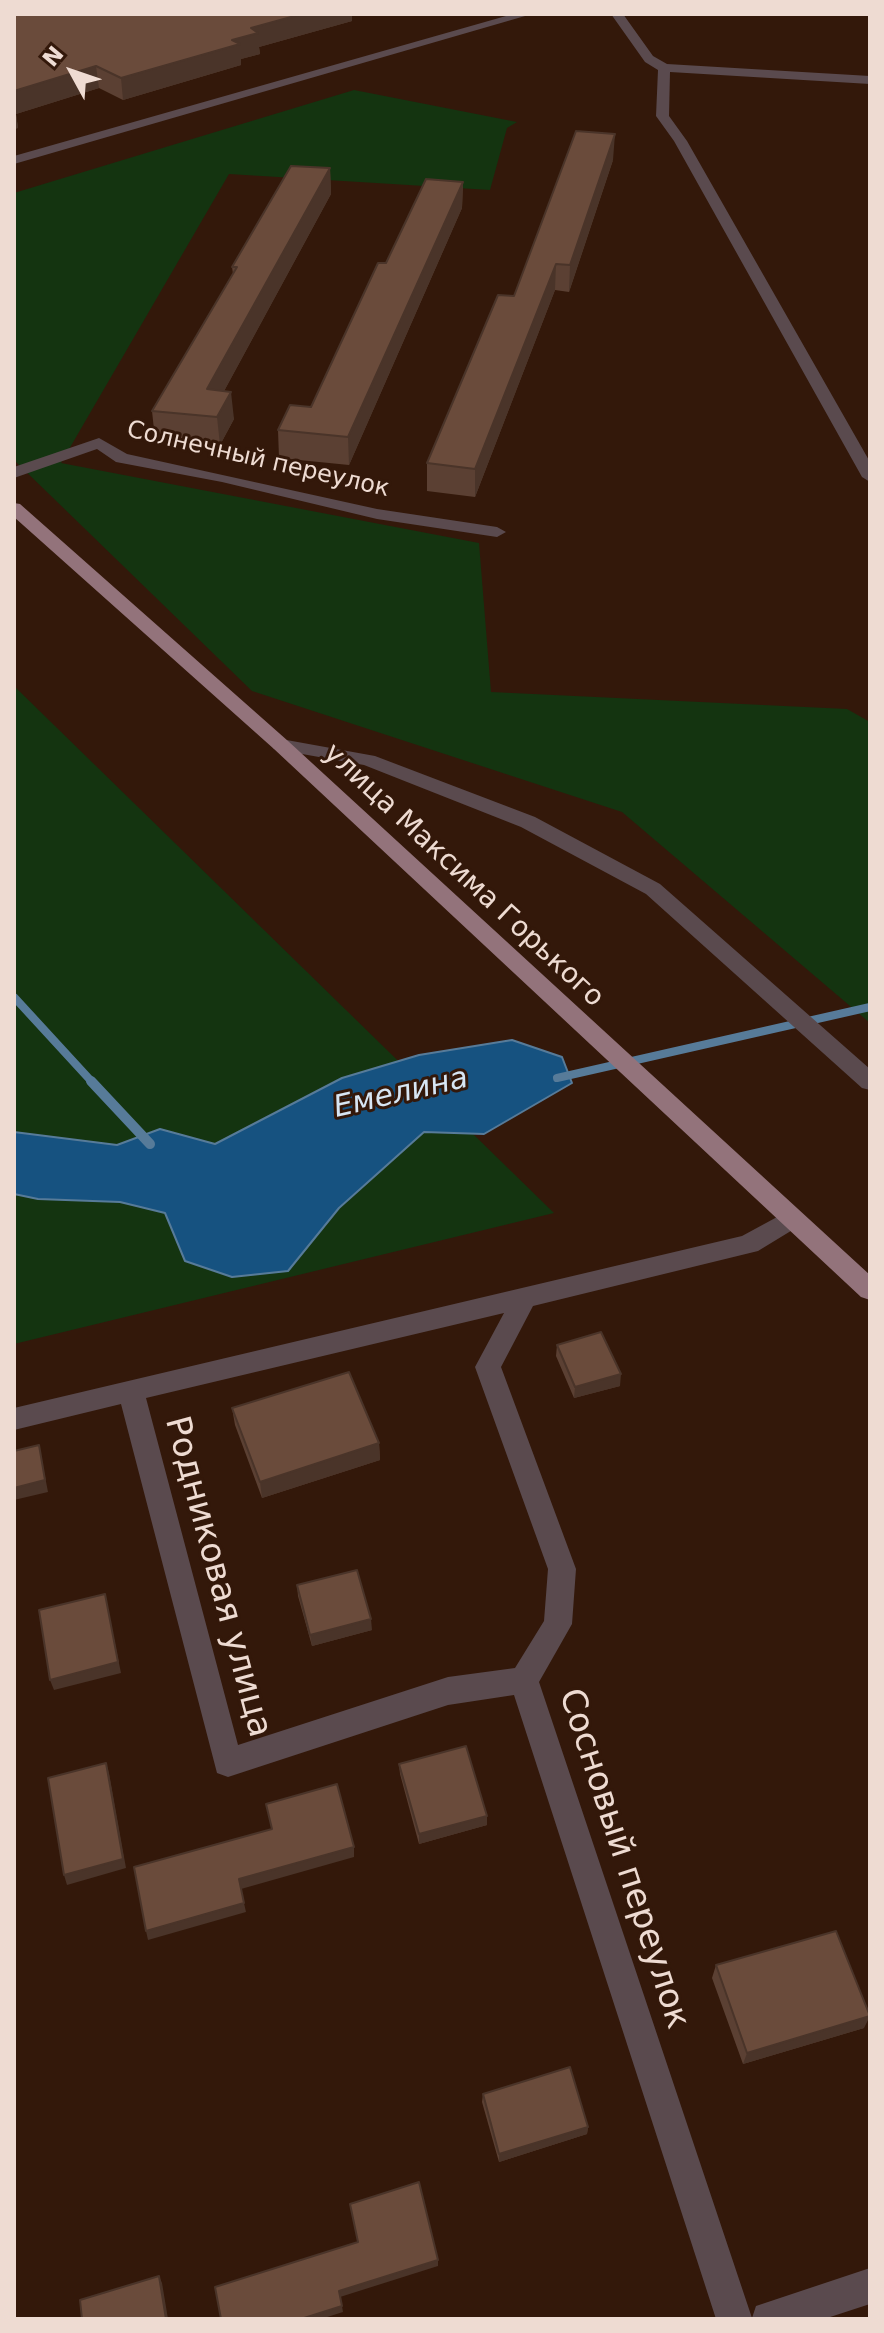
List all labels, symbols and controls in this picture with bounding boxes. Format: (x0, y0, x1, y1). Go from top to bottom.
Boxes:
north arrow (32, 32, 112, 112)
text: N (38, 41, 69, 71)
street label: Солнечный переулок (124, 416, 392, 504)
street label: улица Максима Горького (316, 737, 610, 1015)
water label: Емелина (330, 1061, 472, 1127)
street label: Родниковая улица (155, 1412, 279, 1742)
street label: Сосновый переулок (549, 1684, 697, 2034)

